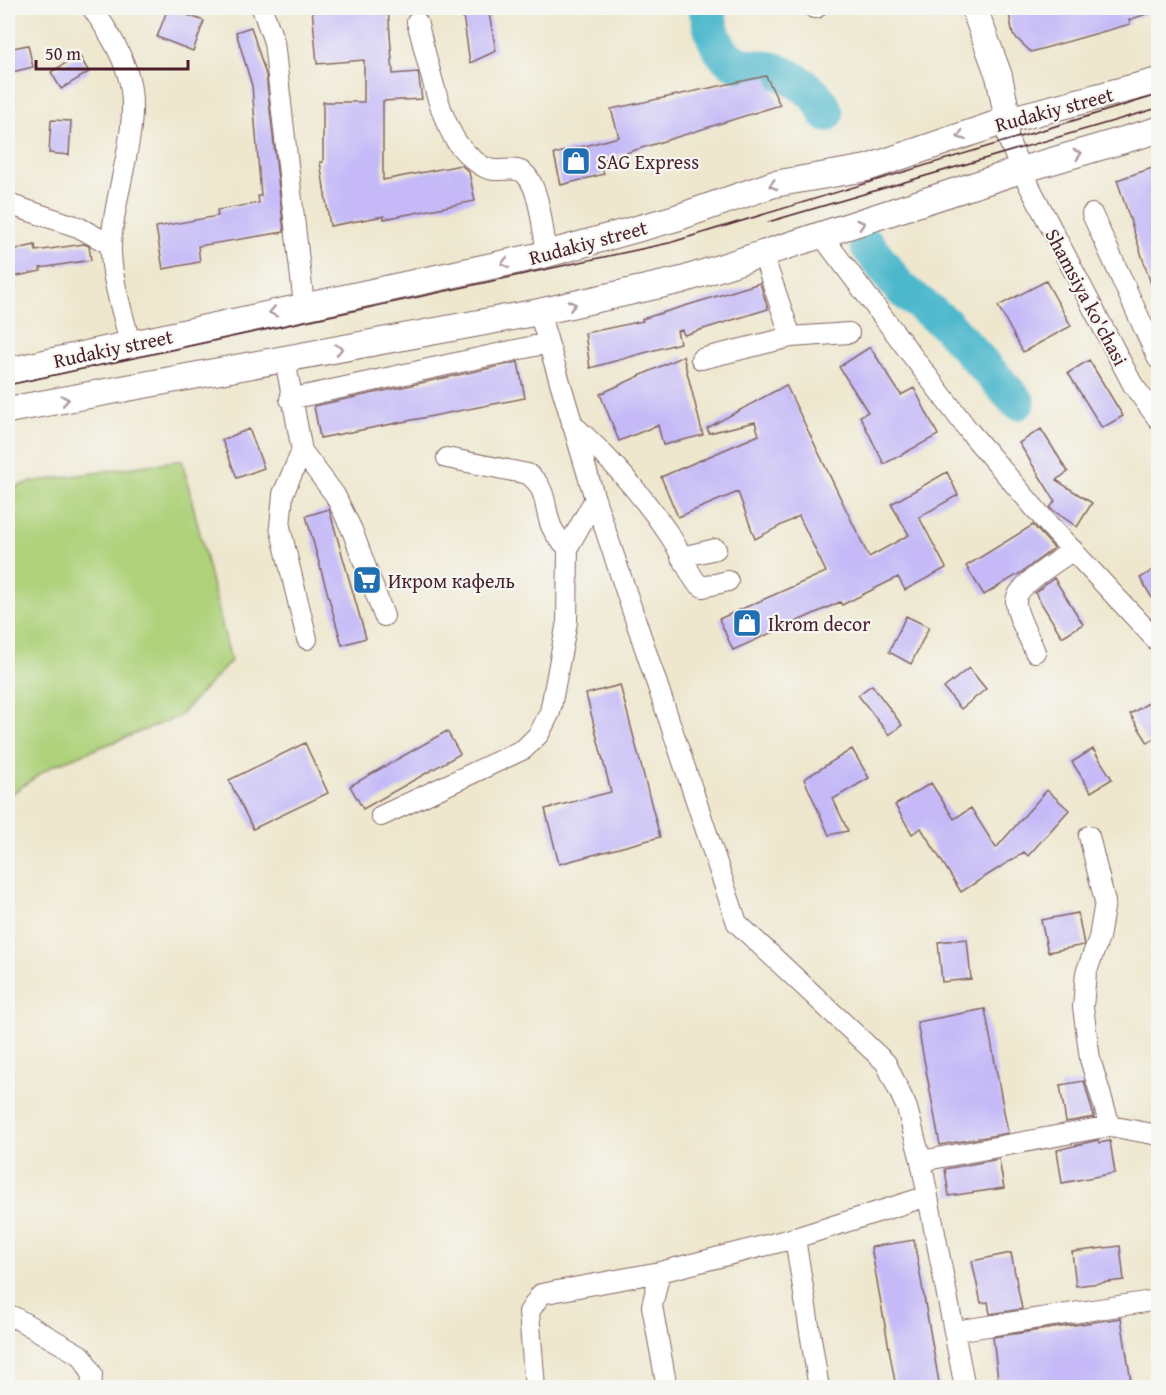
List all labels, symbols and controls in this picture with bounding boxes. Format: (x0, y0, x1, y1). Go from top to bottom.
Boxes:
scale bar (36, 33, 188, 71)
text: 50 m (45, 40, 81, 67)
street label: Rudakiy street (992, 79, 1116, 139)
one-way arrow (956, 129, 967, 142)
shop icon: SAG Express (560, 145, 592, 177)
place label: SAG Express (597, 147, 699, 176)
one-way arrow (1072, 149, 1082, 161)
one-way arrow (768, 178, 778, 191)
street label: Rudakiy street (526, 212, 650, 272)
one-way arrow (855, 218, 866, 231)
street label: Shamsiya ko'chasi (1039, 223, 1136, 371)
one-way arrow (500, 256, 510, 269)
one-way arrow (567, 299, 577, 312)
one-way arrow (268, 305, 278, 318)
street label: Rudakiy street (51, 321, 175, 375)
one-way arrow (334, 343, 344, 356)
one-way arrow (60, 394, 70, 407)
supermarket icon: Икром кафель (351, 564, 383, 596)
place label: Икром кафель (388, 566, 515, 595)
shop icon: Ikrom decor (731, 607, 763, 639)
place label: Ikrom decor (768, 609, 871, 638)

